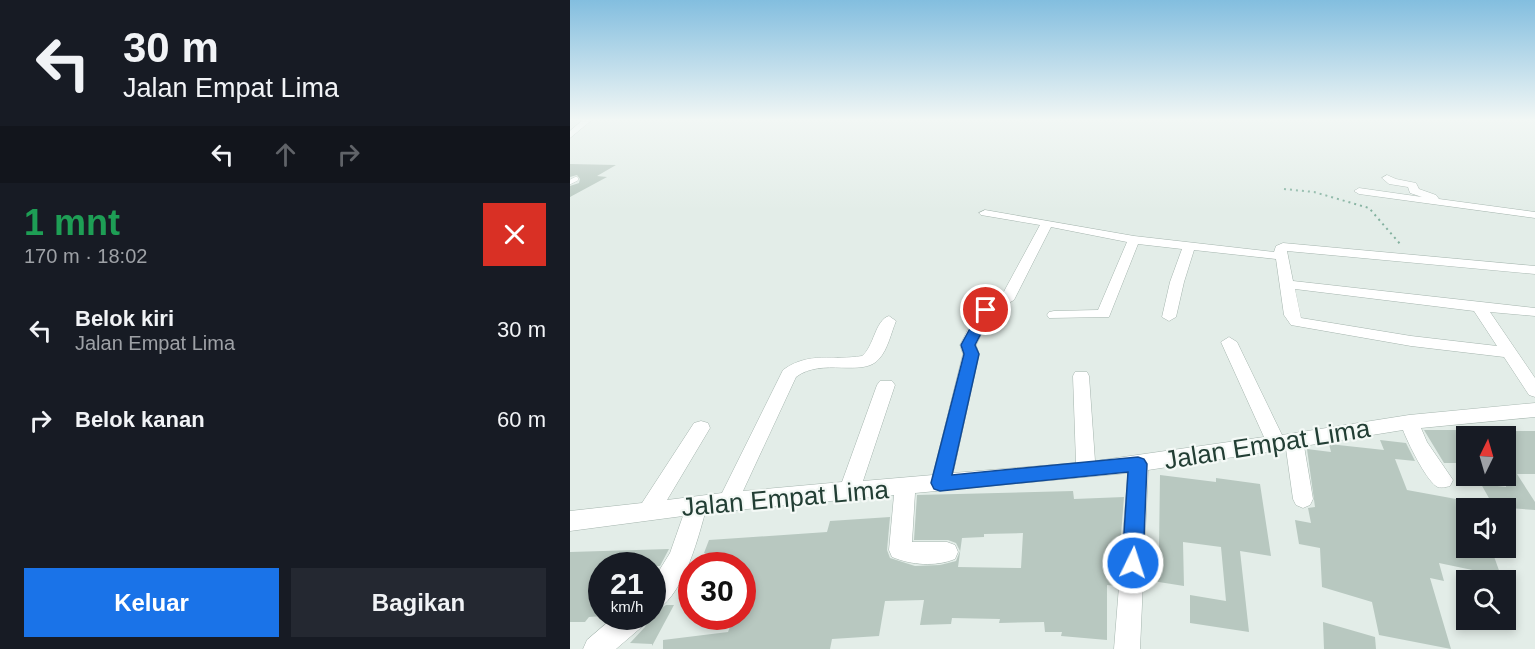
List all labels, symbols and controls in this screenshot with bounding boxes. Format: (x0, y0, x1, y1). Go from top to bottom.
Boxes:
icon: left (24, 24, 102, 102)
text: 30 m (123, 24, 219, 71)
text: Jalan Empat Lima (123, 73, 339, 103)
icon: left (206, 138, 239, 171)
icon: ahead (269, 138, 302, 171)
icon: right (332, 138, 365, 171)
text: 1 mnt (24, 202, 120, 243)
button: close (483, 203, 546, 266)
text: 170 m · 18:02 (24, 245, 147, 267)
pin (960, 284, 1011, 335)
icon: arrive (969, 293, 1002, 326)
text: Belok kiri (75, 306, 174, 331)
icon: left (24, 314, 57, 347)
text: 30 m (497, 317, 546, 342)
text: Jalan Empat Lima (75, 332, 235, 354)
icon: right (24, 404, 57, 437)
text: Belok kanan (75, 407, 205, 432)
text: 60 m (497, 407, 546, 432)
street label: Jalan Empat Lima (1162, 413, 1373, 475)
north arrow (1456, 426, 1516, 486)
map controls (1456, 426, 1516, 630)
street label: Jalan Empat Lima (680, 474, 890, 522)
button: sound (1456, 498, 1516, 558)
position arrow (1101, 531, 1165, 595)
speed limit sign: 30 (678, 552, 756, 630)
text: 21 (610, 567, 644, 600)
button: Keluar (24, 568, 279, 637)
button: Bagikan (291, 568, 546, 637)
button: search (1456, 570, 1516, 630)
text: km/h (611, 598, 643, 615)

